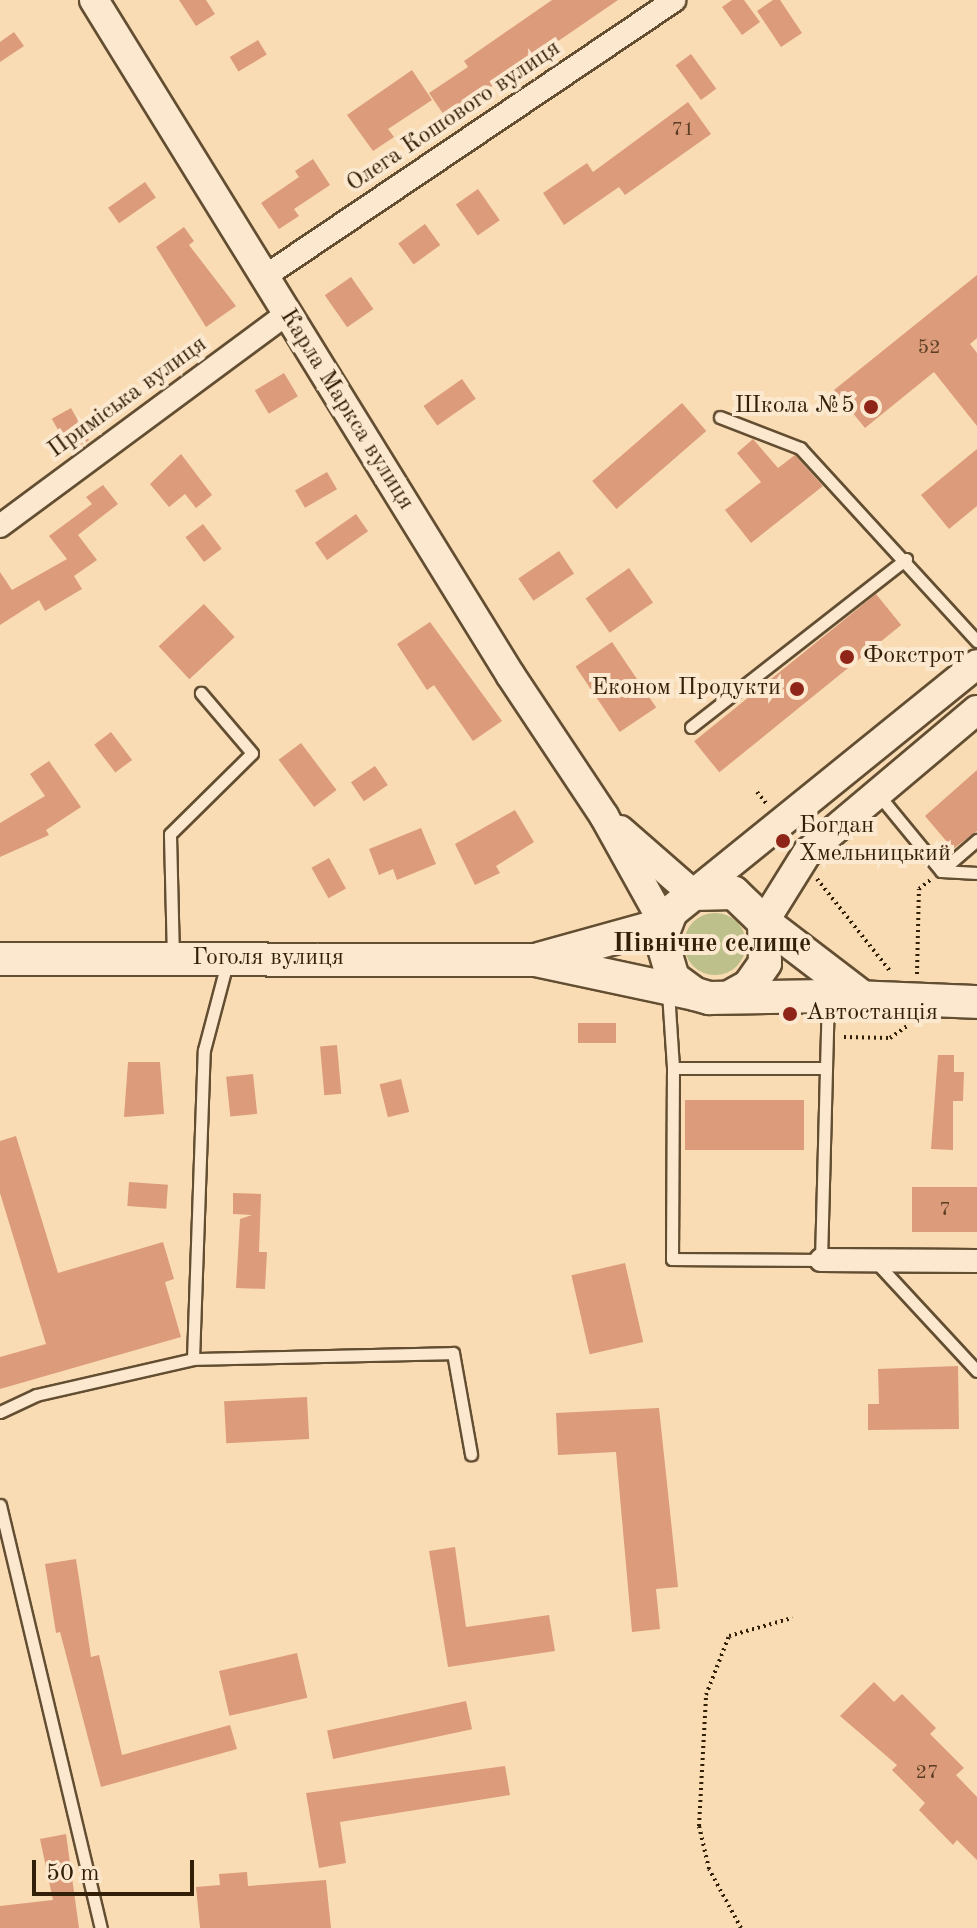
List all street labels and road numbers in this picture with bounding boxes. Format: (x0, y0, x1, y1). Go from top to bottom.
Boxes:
street label: Олега Кошового вулиця (342, 35, 566, 199)
street label: Карла Маркса вулиця (272, 304, 420, 516)
street label: Приміська вулиця (43, 331, 213, 465)
street label: Гоголя вулиця (192, 945, 344, 973)

